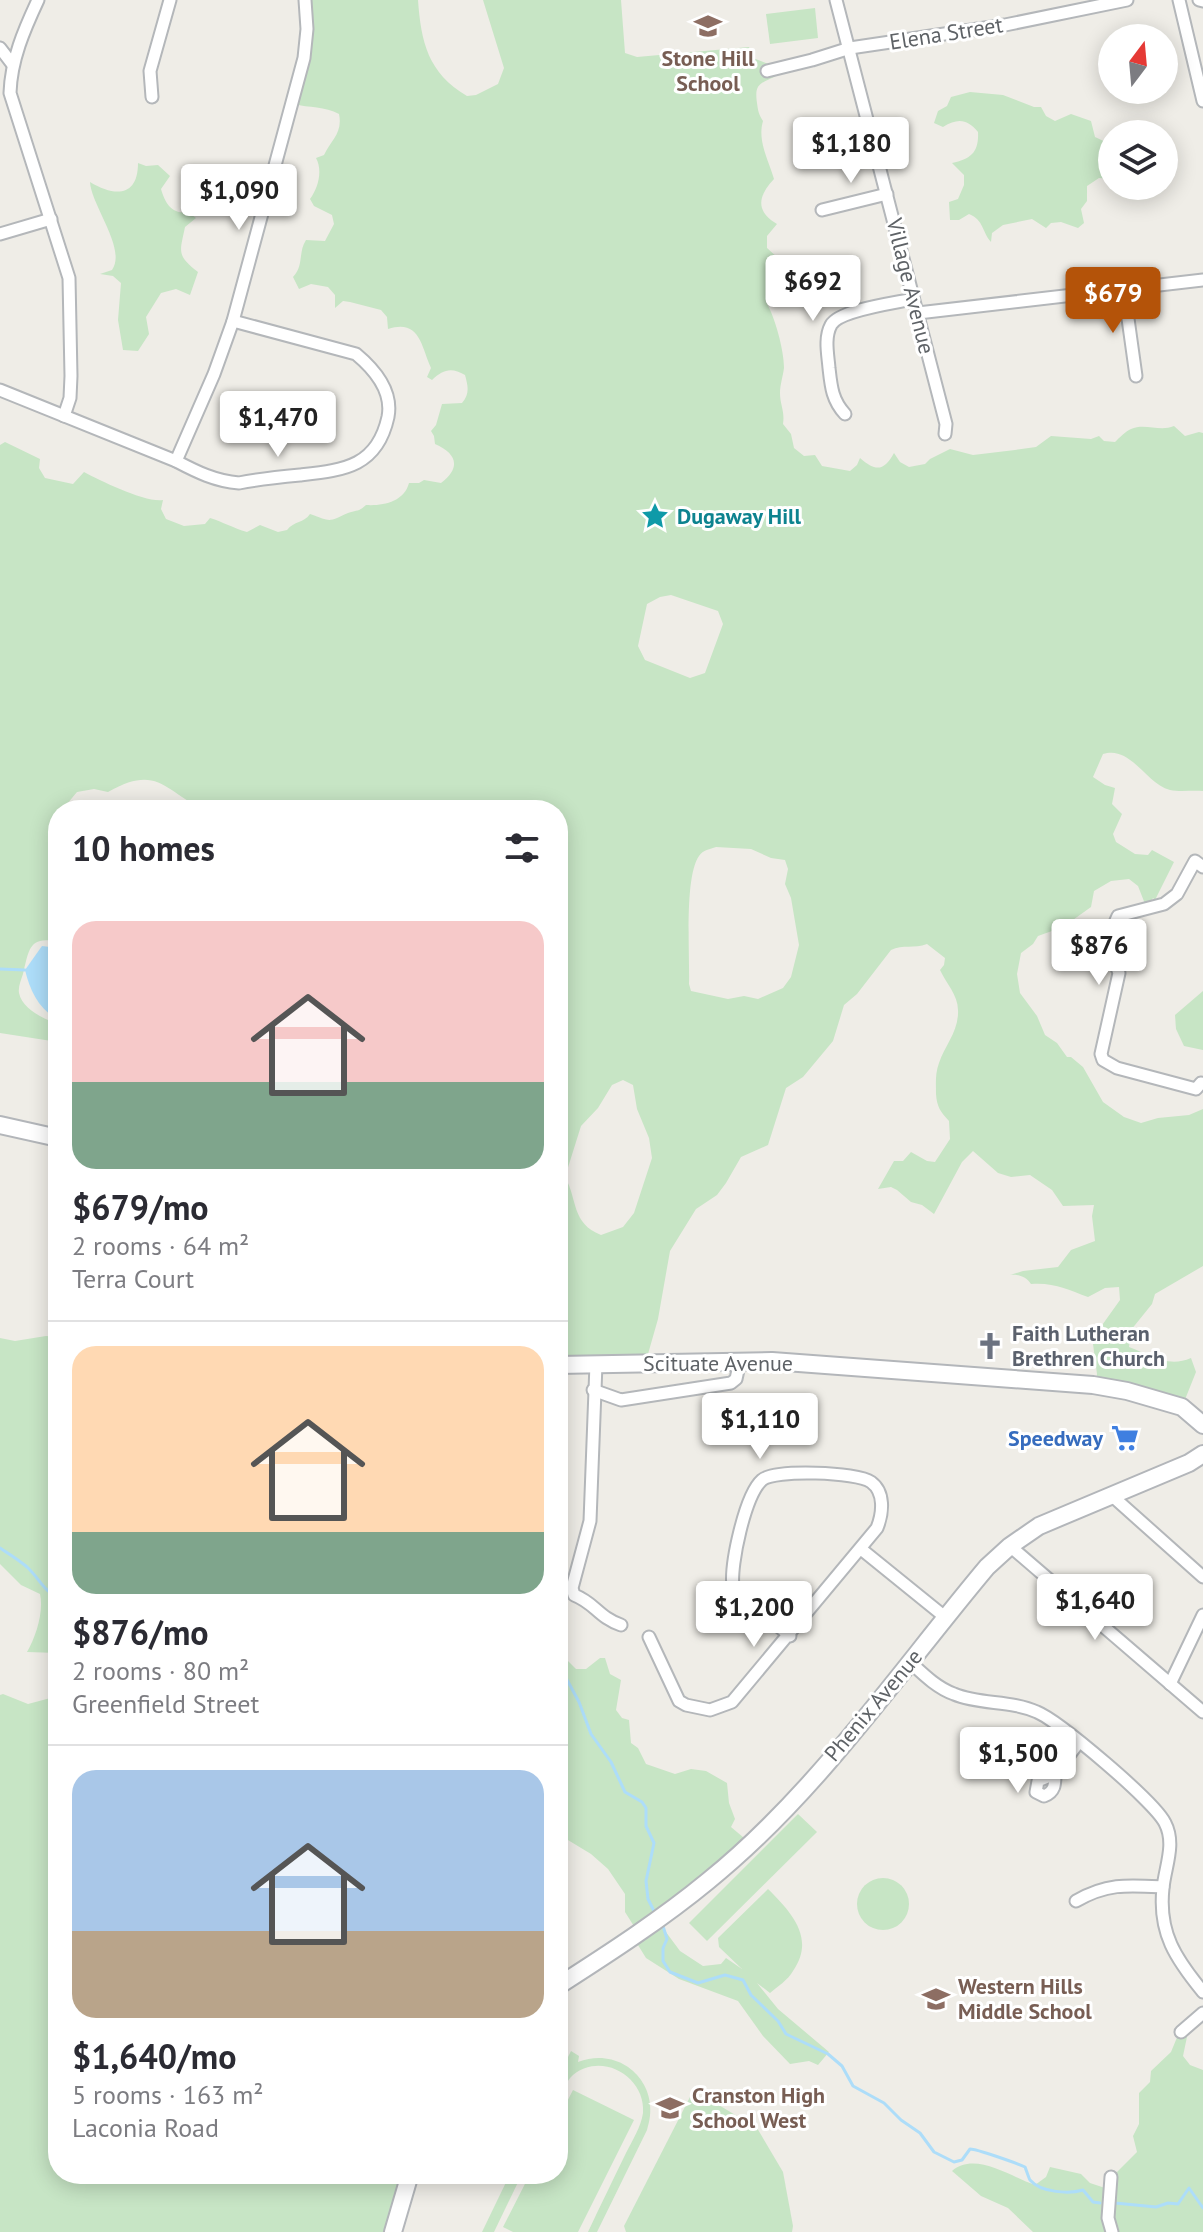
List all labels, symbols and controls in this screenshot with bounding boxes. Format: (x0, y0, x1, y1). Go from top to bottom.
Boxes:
street label: Elena Street (887, 10, 1005, 56)
school or university icon: Stone Hill School (693, 11, 723, 41)
north arrow (1098, 24, 1178, 104)
map controls (1098, 24, 1178, 200)
place label: Stone Hill School (662, 44, 755, 97)
pin: $1,180 (786, 117, 916, 185)
button: layers (1098, 120, 1178, 200)
text: $1,180 (811, 126, 891, 159)
pin: $1,090 (174, 164, 304, 232)
text: $1,090 (199, 173, 279, 206)
street label: Village Avenue (880, 214, 941, 357)
pin: $692 (766, 255, 860, 323)
text: $692 (784, 264, 842, 297)
pin: $679 (1066, 267, 1160, 335)
text: $679 (1084, 276, 1142, 309)
pin: $1,470 (213, 391, 343, 459)
text: $1,470 (238, 400, 318, 433)
place icon: Dugaway Hill (640, 501, 670, 531)
place label: Dugaway Hill (677, 502, 802, 530)
text: 10 homes (72, 826, 215, 870)
icon: filters (500, 826, 544, 870)
pin: $876 (1052, 919, 1146, 987)
text: $876 (1070, 928, 1128, 961)
icon: home (236, 973, 380, 1117)
text: $679/mo (72, 1185, 209, 1229)
text: 2 rooms · 64 m² (72, 1229, 249, 1262)
text: Terra Court (72, 1262, 194, 1295)
place label: Faith Lutheran Brethren Church (1012, 1319, 1165, 1372)
church icon: Faith Lutheran Brethren Church (975, 1331, 1005, 1361)
street label: Scituate Avenue (643, 1349, 793, 1377)
pin: $1,110 (695, 1393, 825, 1461)
icon: home (236, 1398, 380, 1542)
text: $1,110 (720, 1402, 800, 1435)
supermarket icon: Speedway (1110, 1423, 1140, 1453)
place label: Speedway (1008, 1424, 1103, 1452)
pin: $1,640 (1030, 1574, 1160, 1642)
pin: $1,200 (689, 1581, 819, 1649)
text: $1,640 (1055, 1583, 1135, 1616)
text: $1,200 (714, 1590, 794, 1623)
text: $876/mo (72, 1610, 209, 1654)
street label: Phenix Avenue (818, 1643, 928, 1767)
text: 2 rooms · 80 m² (72, 1654, 249, 1687)
text: Greenfield Street (72, 1687, 259, 1720)
pin: $1,500 (953, 1727, 1083, 1795)
text: $1,500 (978, 1736, 1058, 1769)
icon: home (236, 1822, 380, 1966)
place label: Western Hills Middle School (958, 1972, 1092, 2025)
school or university icon: Western Hills Middle School (921, 1984, 951, 2014)
text: $1,640/mo (72, 2034, 236, 2078)
text: 5 rooms · 163 m² (72, 2078, 264, 2111)
place label: Cranston High School West (692, 2081, 825, 2134)
school or university icon: Cranston High School West (655, 2093, 685, 2123)
text: Laconia Road (72, 2111, 219, 2144)

